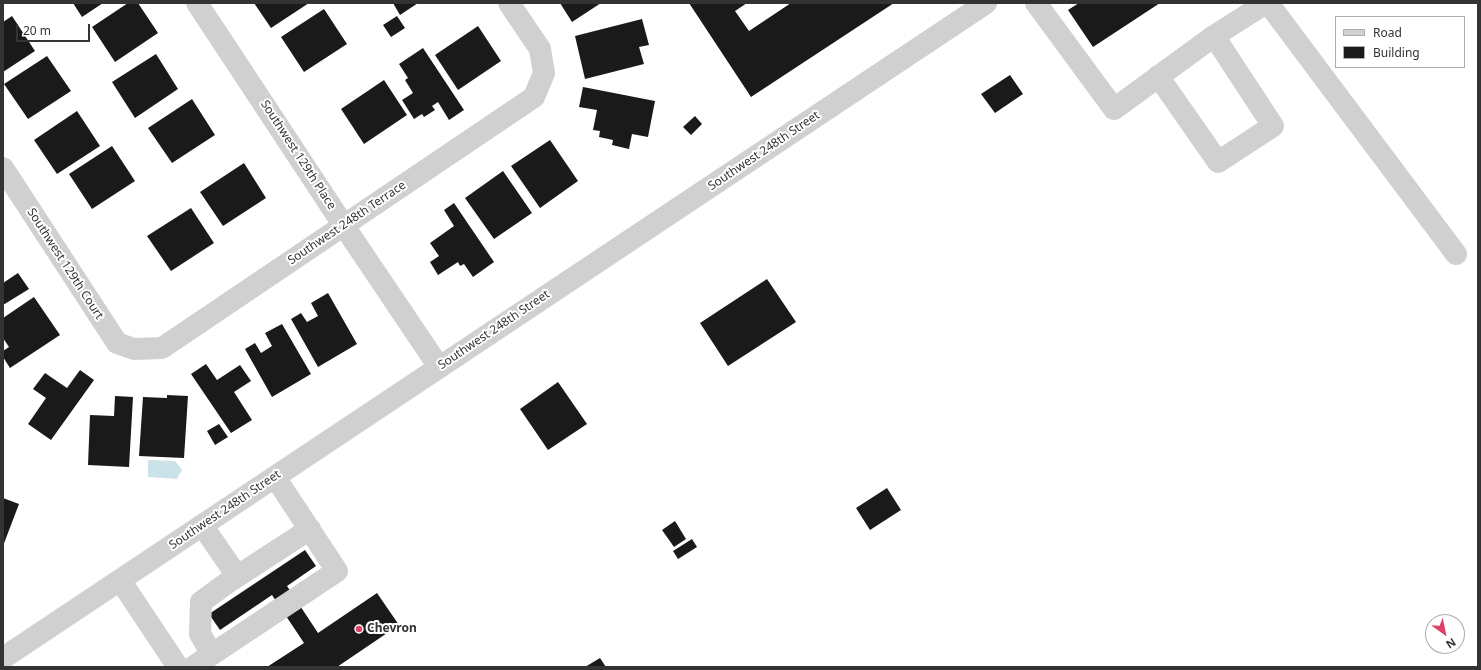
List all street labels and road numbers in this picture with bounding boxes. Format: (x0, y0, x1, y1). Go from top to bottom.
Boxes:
street label: Southwest 129th Place (257, 98, 339, 212)
street label: Southwest 248th Street (706, 108, 822, 194)
street label: Southwest 248th Terrace (285, 178, 409, 268)
street label: Southwest 129th Court (24, 206, 106, 322)
street label: Southwest 248th Street (436, 287, 552, 373)
street label: Southwest 248th Street (167, 467, 283, 553)

